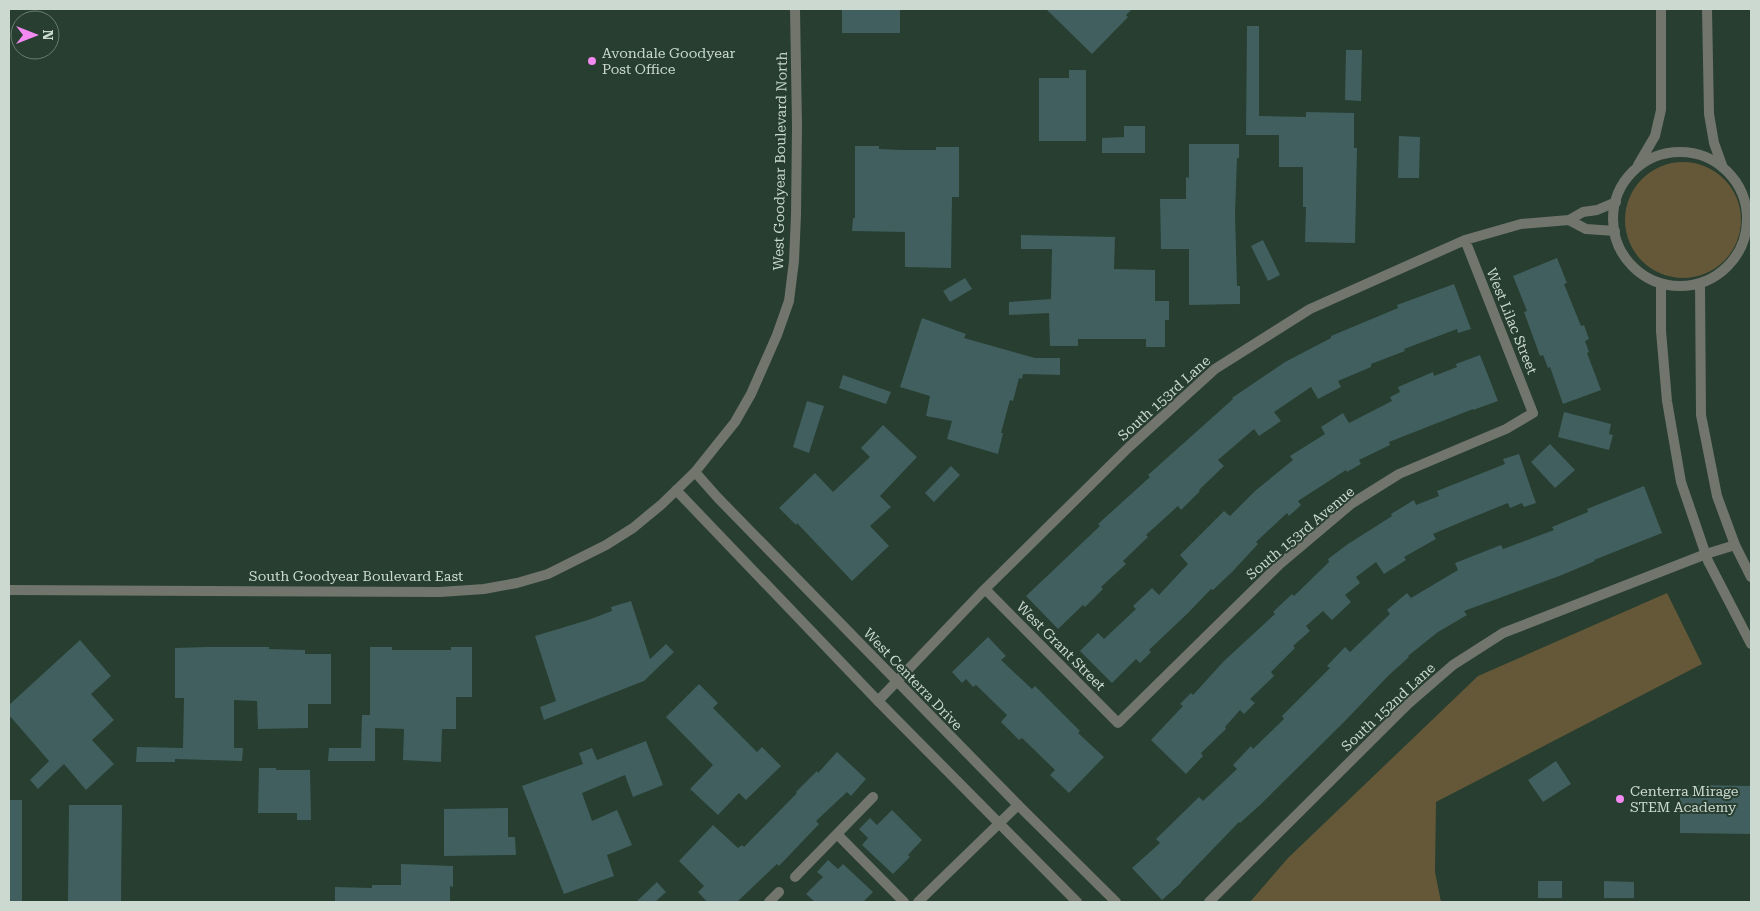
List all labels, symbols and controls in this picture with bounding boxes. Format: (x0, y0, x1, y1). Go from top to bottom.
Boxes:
north arrow (10, 10, 60, 60)
text: N (40, 30, 56, 41)
place label: Avondale Goodyear Post Office (602, 45, 735, 77)
street label: West Goodyear Boulevard North (770, 52, 790, 270)
marker: Avondale Goodyear Post Office (586, 55, 598, 67)
street label: West Lilac Street (1483, 266, 1541, 376)
street label: South 153rd Lane (1114, 352, 1214, 444)
street label: South 153rd Avenue (1243, 483, 1357, 583)
street label: South Goodyear Boulevard East (249, 568, 463, 584)
street label: West Grant Street (1013, 598, 1109, 694)
street label: West Centerra Drive (860, 625, 966, 733)
street label: South 152nd Lane (1338, 659, 1438, 755)
place label: Centerra Mirage STEM Academy (1630, 783, 1739, 815)
marker: Centerra Mirage STEM Academy (1614, 793, 1626, 805)

